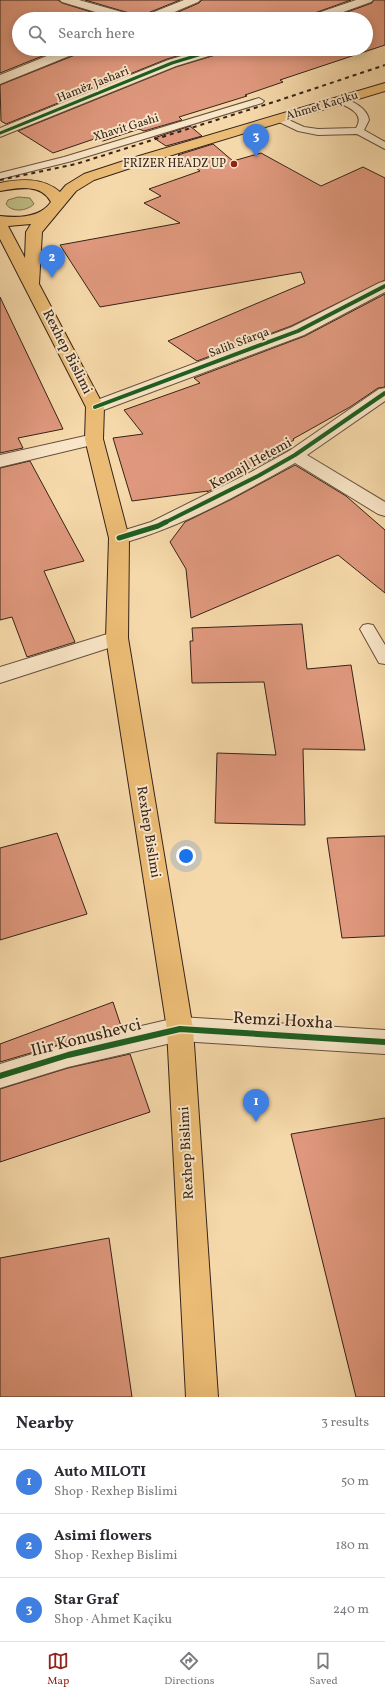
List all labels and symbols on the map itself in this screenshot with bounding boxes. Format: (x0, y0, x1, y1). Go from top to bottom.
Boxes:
street label: Hamëz Jashari (55, 63, 132, 107)
street label: Ahmet Kaçiku (284, 87, 360, 125)
street label: Xhavit Gashi (91, 110, 161, 146)
pin: 3 (243, 124, 269, 157)
place label: FRIZER HEADZ UP (123, 156, 226, 172)
marker: FRIZER HEADZ UP (229, 159, 239, 169)
pin: 2 (39, 245, 65, 278)
street label: Rexhep Bislimi (37, 306, 97, 398)
street label: Salih Sfarqa (206, 324, 272, 362)
street label: Kemajl Hetemi (207, 434, 295, 494)
street label: Rexhep Bislimi (131, 785, 165, 879)
your location (176, 846, 196, 866)
street label: Remzi Hoxha (232, 1007, 334, 1035)
street label: Ilir Konushevci (28, 1013, 144, 1063)
pin: 1 (243, 1089, 269, 1122)
street label: Rexhep Bislimi (175, 1106, 199, 1200)

